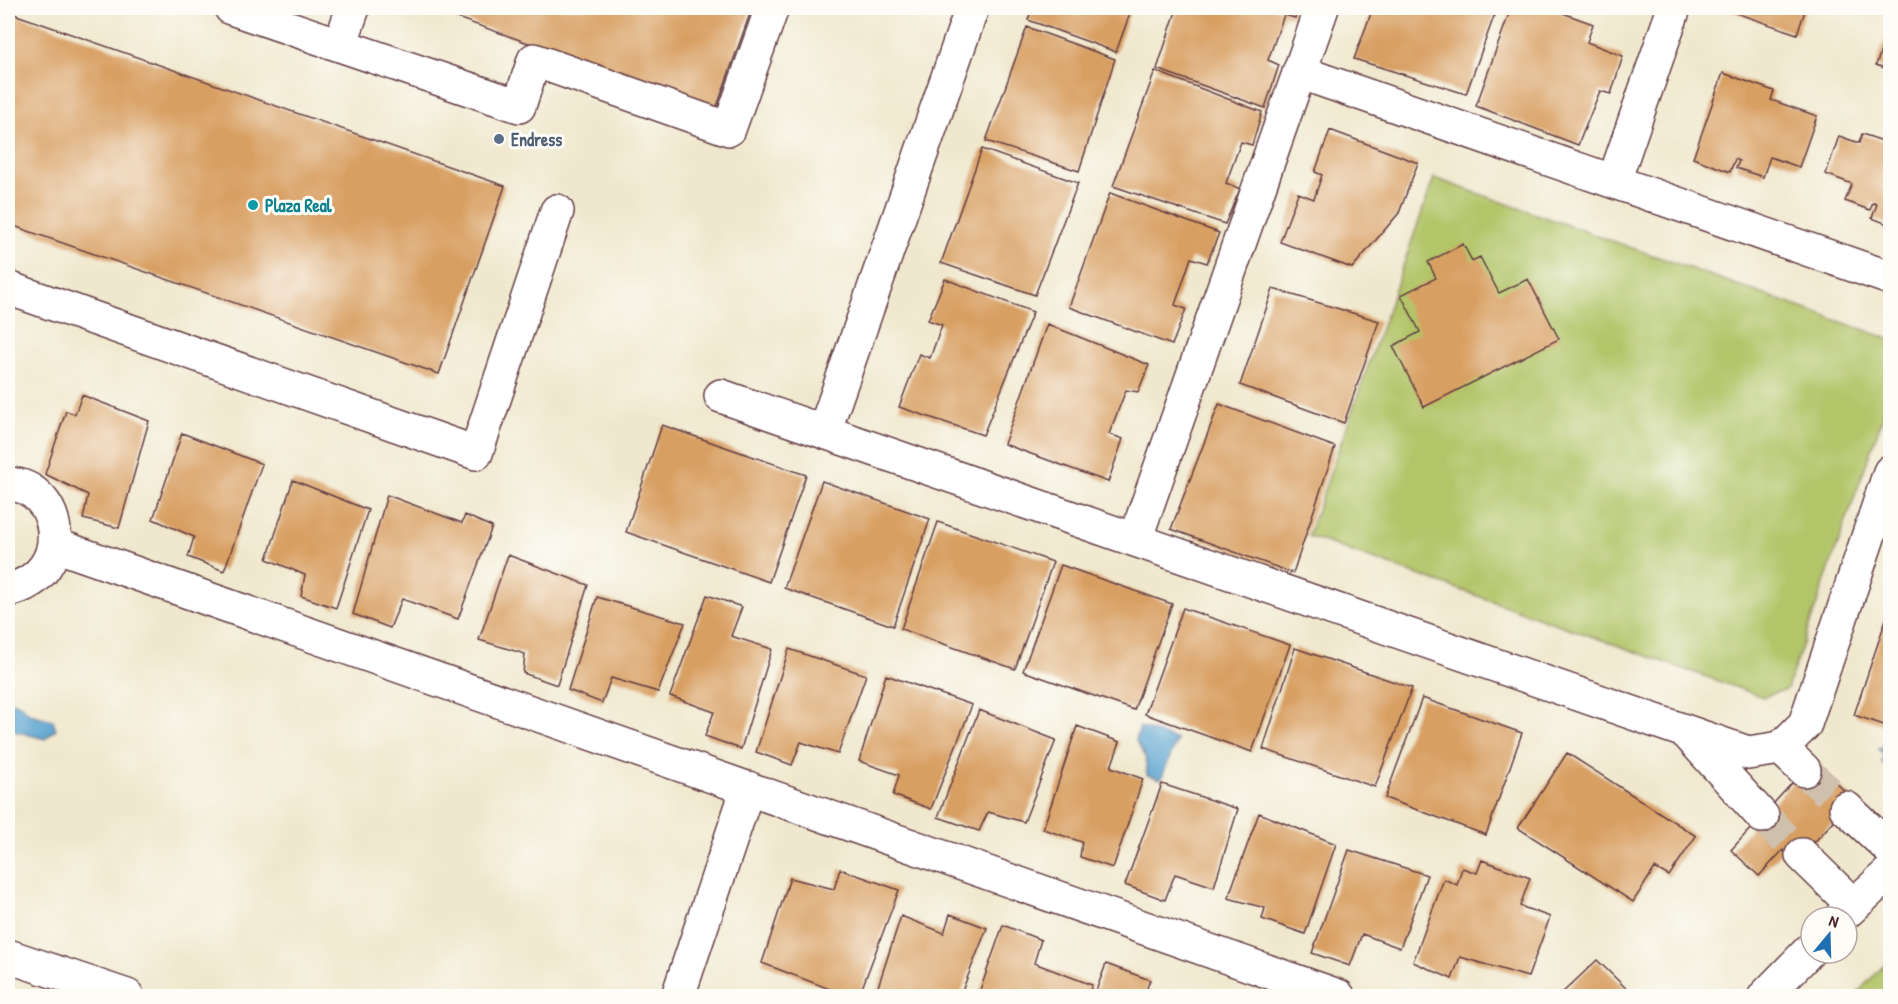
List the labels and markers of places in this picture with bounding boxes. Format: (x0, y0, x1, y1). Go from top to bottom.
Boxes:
place label: Endress (511, 127, 562, 152)
marker: Endress (492, 132, 506, 146)
place label: Plaza Real (265, 193, 333, 218)
marker: Plaza Real (246, 198, 260, 212)

